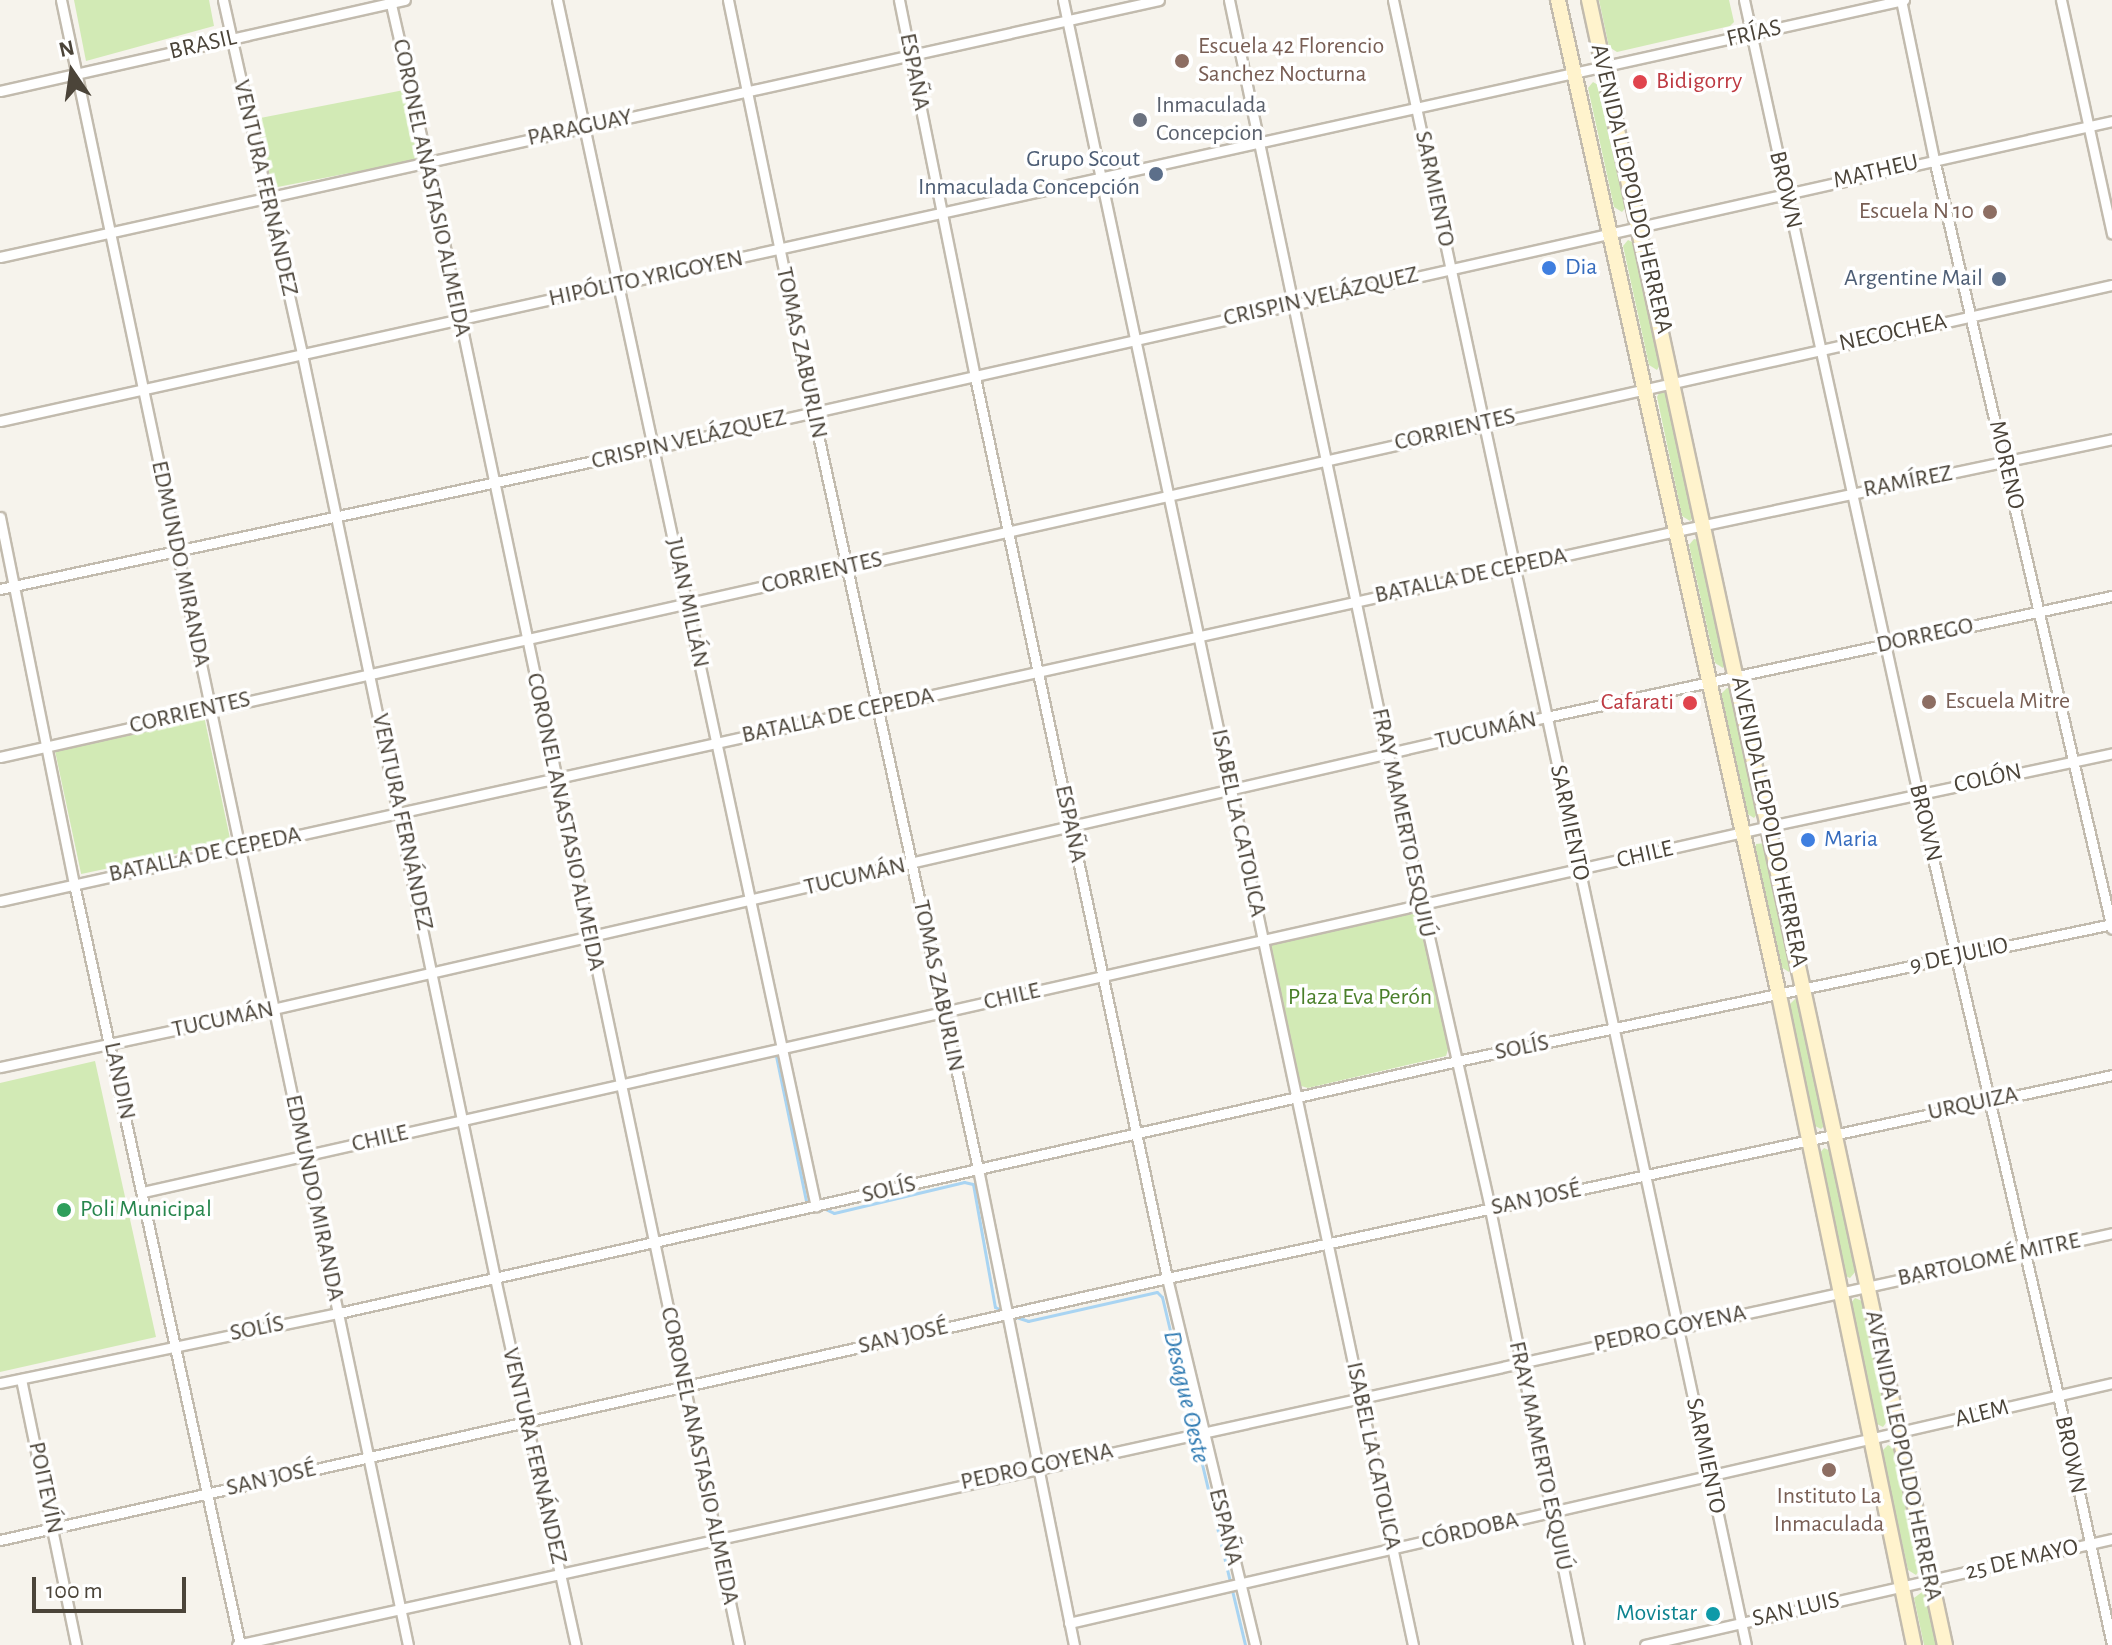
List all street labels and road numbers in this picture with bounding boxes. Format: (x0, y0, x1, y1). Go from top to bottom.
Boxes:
street label: FRÍAS (1724, 14, 1784, 54)
street label: BRASIL (167, 23, 239, 67)
street label: ESPAÑA (892, 31, 936, 113)
street label: CORONEL ANASTASIO ALMEIDA (385, 36, 477, 340)
street label: AVENIDA LEOPOLDO HERRERA (1584, 41, 1678, 337)
street label: VENTURA FERNÁNDEZ (226, 77, 304, 299)
street label: PARAGUAY (525, 103, 635, 153)
street label: SARMIENTO (1408, 129, 1460, 249)
street label: BROWN (1762, 148, 1808, 232)
street label: MATHEU (1831, 148, 1921, 196)
street label: HIPÓLITO YRIGOYEN (546, 244, 746, 314)
street label: CRISPIN VELÁZQUEZ (1221, 261, 1421, 333)
street label: TOMAS ZABURLIN (769, 265, 833, 441)
street label: NECOCHEA (1836, 308, 1950, 358)
street label: CORRIENTES (1392, 402, 1518, 458)
street label: CRISPIN VELÁZQUEZ (589, 404, 789, 476)
street label: MORENO (1982, 418, 2030, 512)
street label: EDMUNDO MIRANDA (144, 458, 216, 670)
street label: RAMÍREZ (1861, 459, 1955, 505)
street label: JUAN MILLÁN (659, 536, 715, 670)
street label: BATALLA DE CEPEDA (1372, 542, 1570, 610)
street label: CORRIENTES (759, 545, 885, 601)
street label: DORREGO (1874, 612, 1976, 660)
street label: CORONEL ANASTASIO ALMEIDA (519, 670, 611, 974)
street label: AVENIDA LEOPOLDO HERRERA (1724, 674, 1814, 970)
street label: BATALLA DE CEPEDA (739, 682, 937, 750)
street label: CORRIENTES (127, 685, 253, 741)
street label: TUCUMÁN (1432, 705, 1540, 757)
street label: FRAY MAMERTO ESQUIÚ (1365, 706, 1441, 940)
street label: VENTURA FERNÁNDEZ (365, 711, 439, 933)
street label: ISABEL LA CATOLICA (1204, 726, 1272, 920)
street label: COLÓN (1952, 758, 2024, 800)
street label: SARMIENTO (1543, 763, 1595, 883)
street label: BROWN (1902, 781, 1948, 865)
street label: ESPAÑA (1048, 783, 1092, 865)
street label: BATALLA DE CEPEDA (106, 821, 304, 889)
street label: CHILE (1614, 835, 1676, 875)
street label: TUCUMÁN (801, 851, 909, 903)
street label: TOMAS ZABURLIN (906, 898, 970, 1074)
street label: 9 DE JULIO (1907, 932, 2011, 980)
street label: CHILE (981, 977, 1043, 1017)
street label: TUCUMÁN (169, 995, 277, 1045)
street label: SOLÍS (1493, 1029, 1551, 1067)
street label: LANDIN (97, 1040, 141, 1122)
street label: URQUIZA (1925, 1080, 2021, 1128)
street label: EDMUNDO MIRANDA (278, 1092, 350, 1304)
street label: CHILE (349, 1119, 411, 1159)
street label: SOLÍS (859, 1170, 919, 1210)
street label: SAN JOSÉ (1489, 1175, 1583, 1223)
street label: BARTOLOMÉ MITRE (1895, 1227, 2083, 1293)
street label: PEDRO GOYENA (1591, 1299, 1749, 1359)
street label: CORONEL ANASTASIO ALMEIDA (653, 1304, 745, 1608)
street label: AVENIDA LEOPOLDO HERRERA (1858, 1308, 1948, 1604)
street label: SOLÍS (228, 1310, 286, 1348)
street label: SAN JOSÉ (856, 1313, 950, 1361)
street label: FRAY MAMERTO ESQUIÚ (1502, 1339, 1578, 1573)
street label: VENTURA FERNÁNDEZ (495, 1345, 573, 1567)
street label: ISABEL LA CATOLICA (1339, 1359, 1407, 1553)
street label: ALEM (1952, 1393, 2012, 1435)
street label: SARMIENTO (1679, 1396, 1731, 1516)
street label: BROWN (2048, 1414, 2092, 1496)
street label: PEDRO GOYENA (958, 1437, 1116, 1497)
street label: POITEVÍN (21, 1439, 69, 1537)
street label: SAN JOSÉ (224, 1455, 318, 1503)
street label: ESPAÑA (1202, 1486, 1248, 1568)
street label: CÓRDOBA (1419, 1506, 1521, 1556)
street label: 25 DE MAYO (1963, 1533, 2081, 1587)
street label: SAN LUIS (1750, 1586, 1842, 1634)

